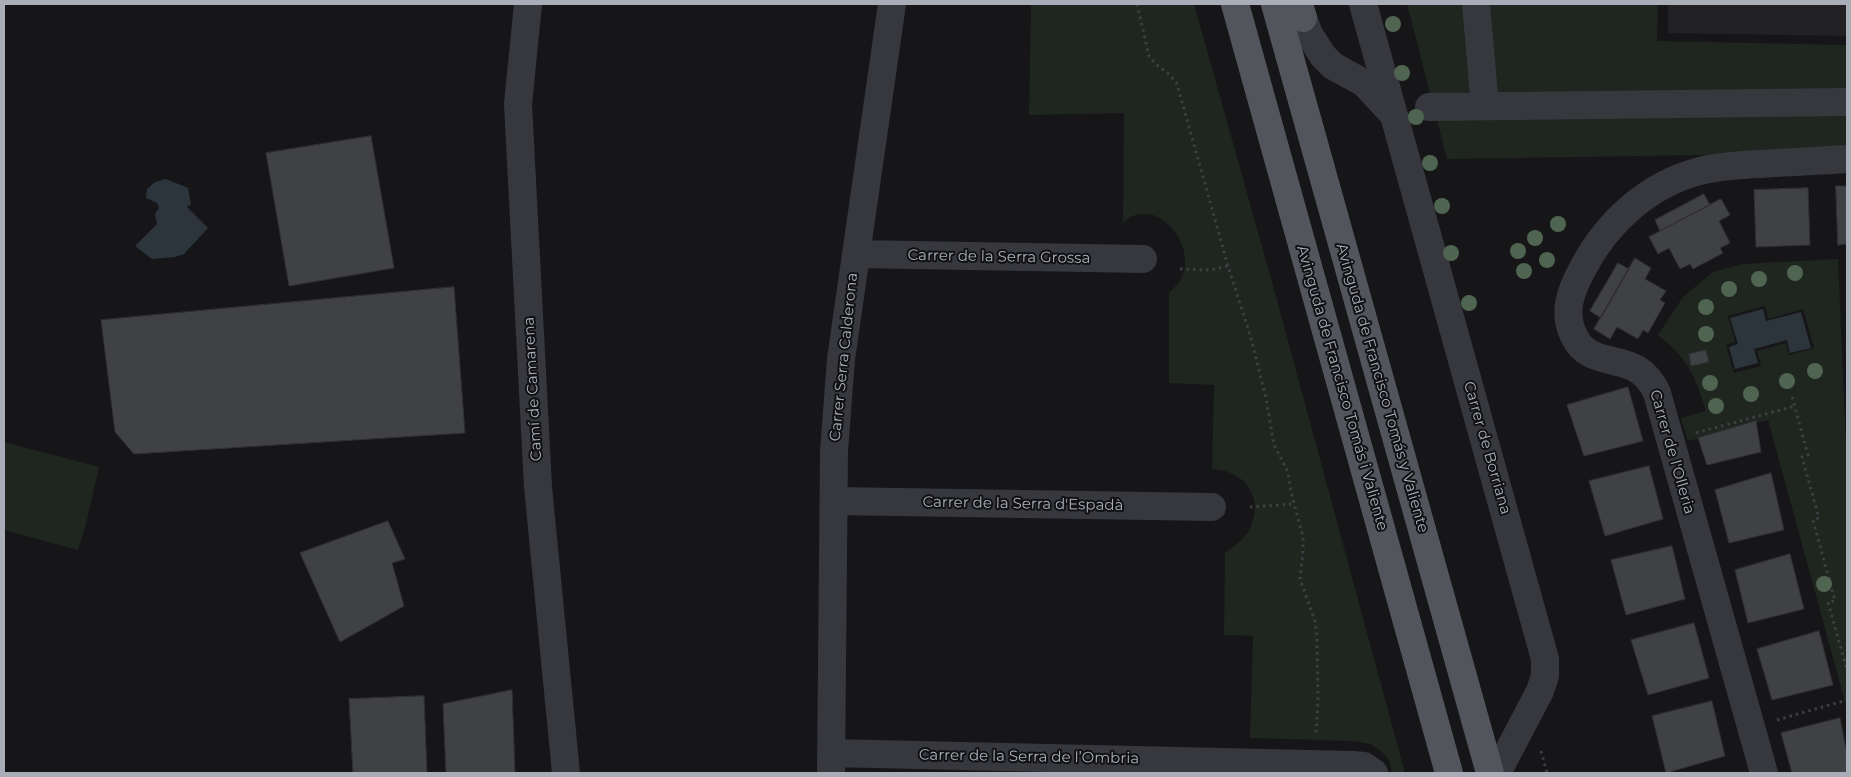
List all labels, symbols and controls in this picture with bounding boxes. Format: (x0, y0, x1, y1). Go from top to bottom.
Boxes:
street label: Avinguda de Francisco Tomás y Valiente (1332, 241, 1432, 535)
street label: Avinguda de Francisco Tomás i Valiente (1293, 243, 1391, 533)
street label: Carrer de la Serra Grossa (907, 246, 1091, 268)
street label: Carrer Serra Calderona (826, 272, 862, 442)
street label: Camí de Camarena (520, 316, 546, 462)
street label: Carrer de Borriana (1459, 379, 1515, 517)
street label: Carrer de l'Olleria (1646, 388, 1698, 516)
street label: Carrer de la Serra d'Espadà (922, 493, 1124, 515)
street label: Carrer de la Serra de l’Ombria (919, 746, 1139, 768)

